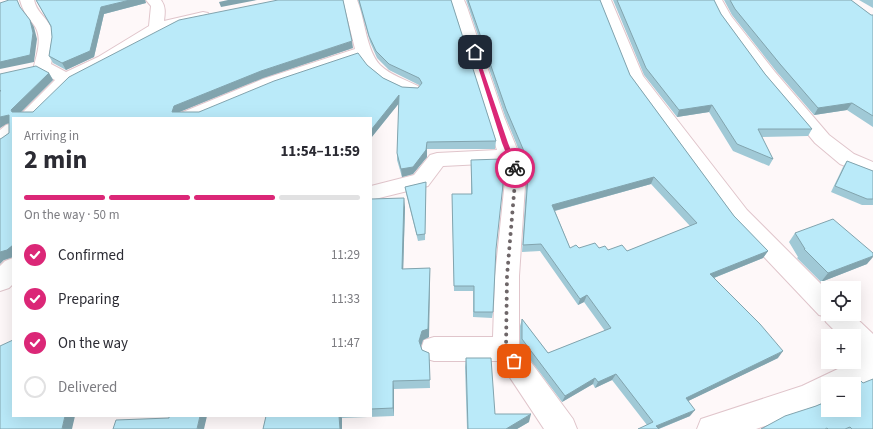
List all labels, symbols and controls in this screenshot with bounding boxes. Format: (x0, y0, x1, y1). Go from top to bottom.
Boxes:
pin (458, 35, 492, 69)
icon: home (464, 41, 486, 63)
text: Arriving in (24, 127, 79, 145)
text: 2 min (24, 141, 87, 178)
text: 11:54–11:59 (280, 141, 360, 162)
courier (495, 148, 535, 188)
icon: bike (504, 157, 526, 179)
text: On the way · 50 m (24, 206, 119, 224)
icon: check (24, 244, 46, 266)
text: Confirmed (58, 245, 124, 266)
text: 11:29 (331, 246, 360, 264)
map controls (821, 281, 861, 417)
button: locate (821, 281, 861, 321)
icon: check (24, 288, 46, 310)
text: Preparing (58, 289, 119, 310)
text: 11:33 (331, 290, 360, 308)
button: + (821, 329, 861, 369)
icon: check (24, 332, 46, 354)
text: On the way (58, 333, 128, 354)
text: 11:47 (331, 334, 360, 352)
pin (497, 344, 531, 378)
icon: bag (503, 350, 525, 372)
text: Delivered (58, 377, 117, 398)
button: − (821, 377, 861, 417)

